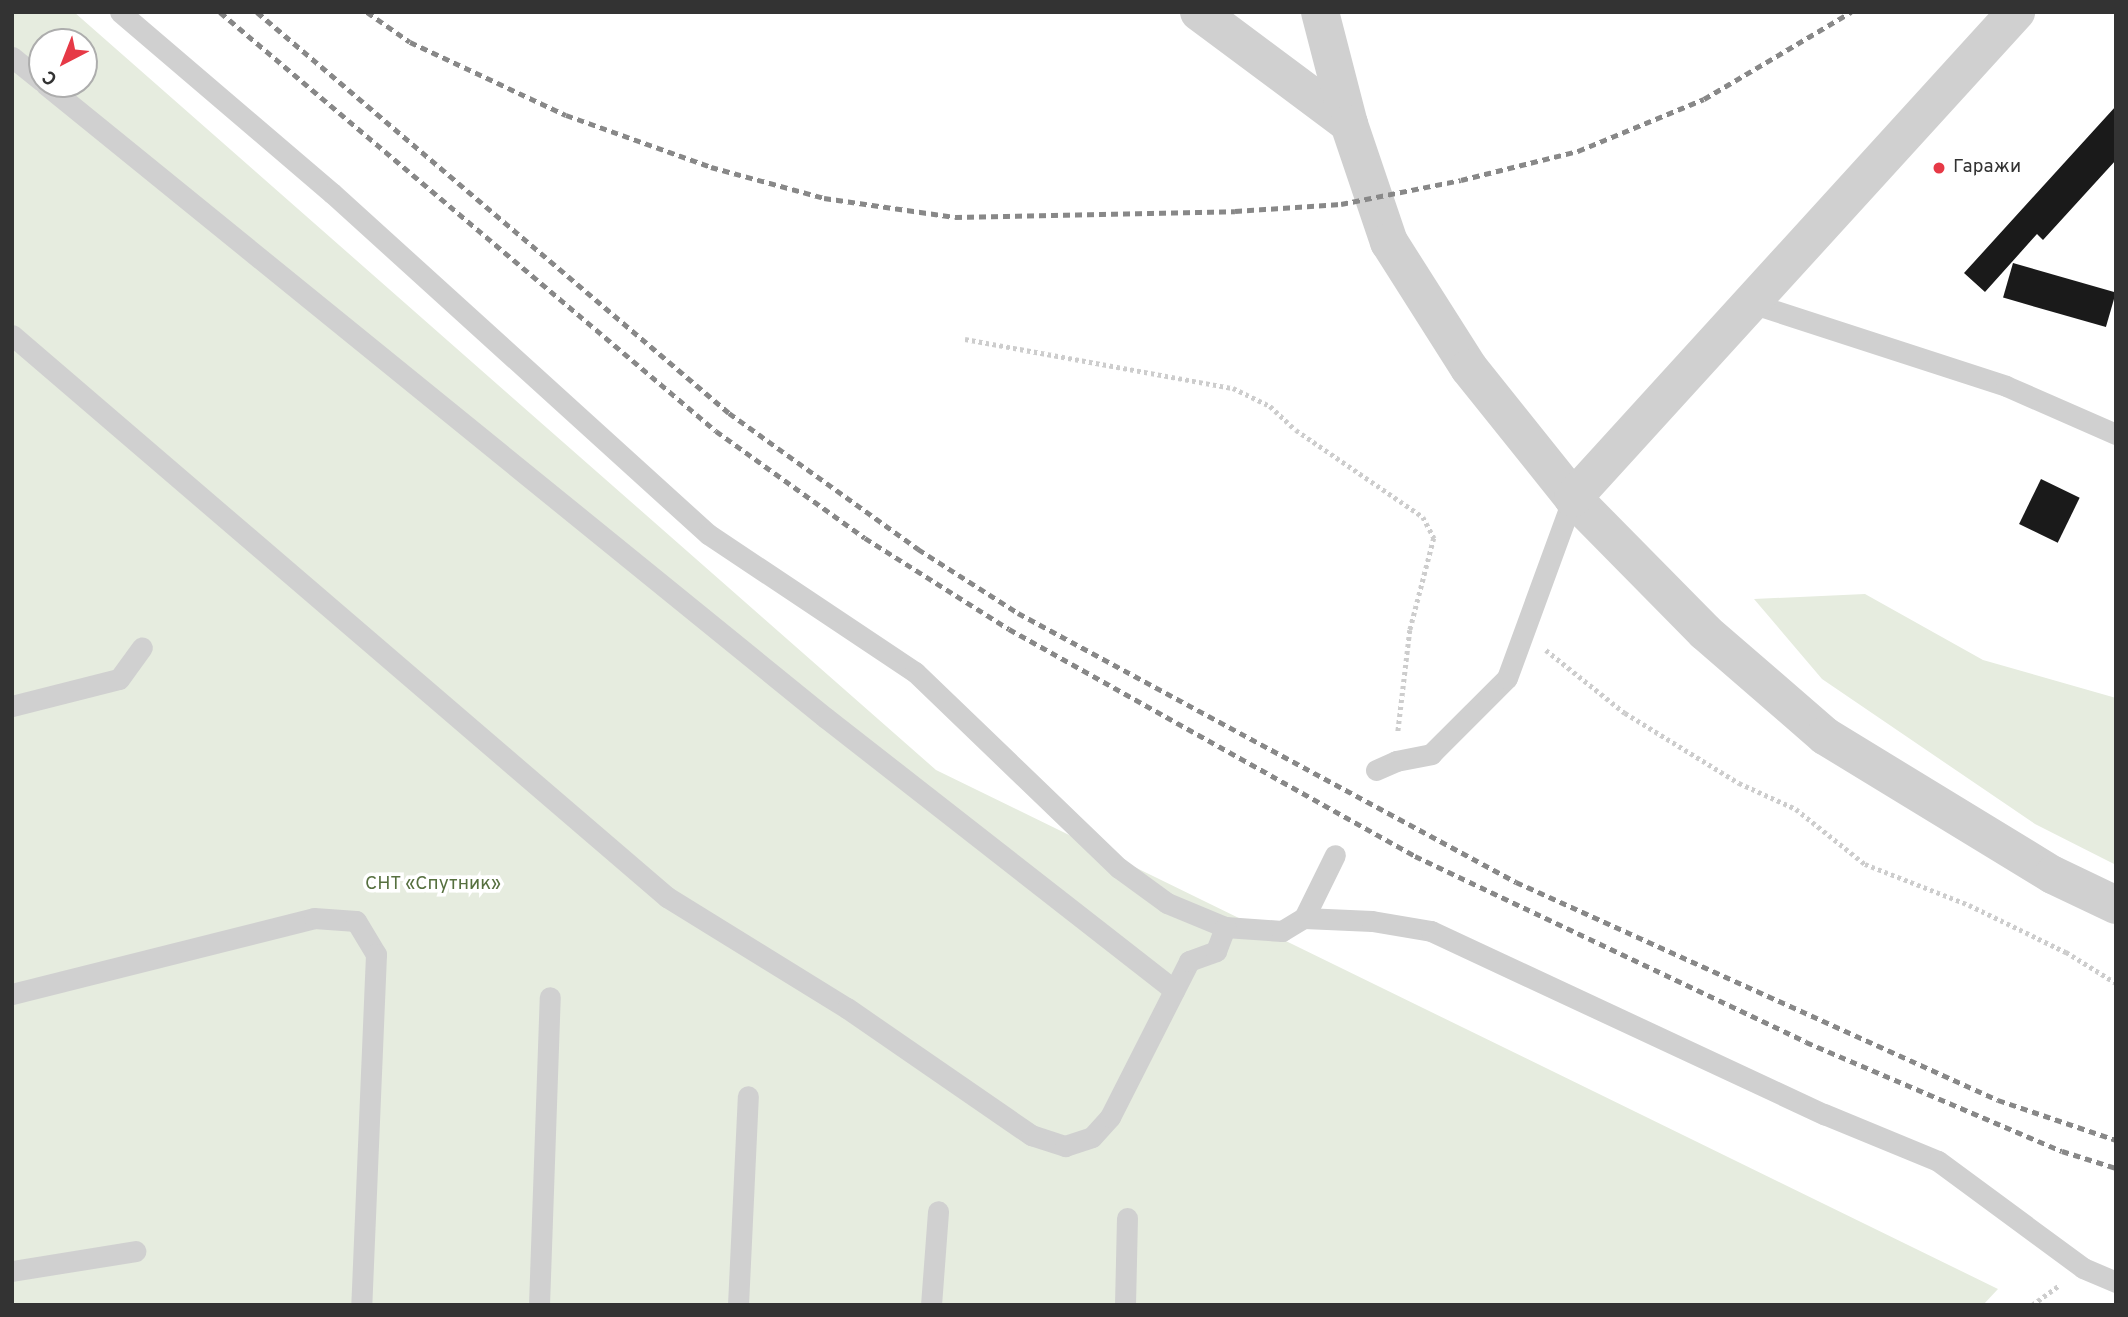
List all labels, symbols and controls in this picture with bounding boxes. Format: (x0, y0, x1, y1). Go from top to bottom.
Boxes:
north arrow (28, 28, 98, 98)
text: С (38, 64, 63, 90)
place label: Гаражи (1953, 157, 2021, 179)
marker: Гаражи (1931, 160, 1947, 176)
park label: СНТ «Спутник» (365, 874, 501, 896)

